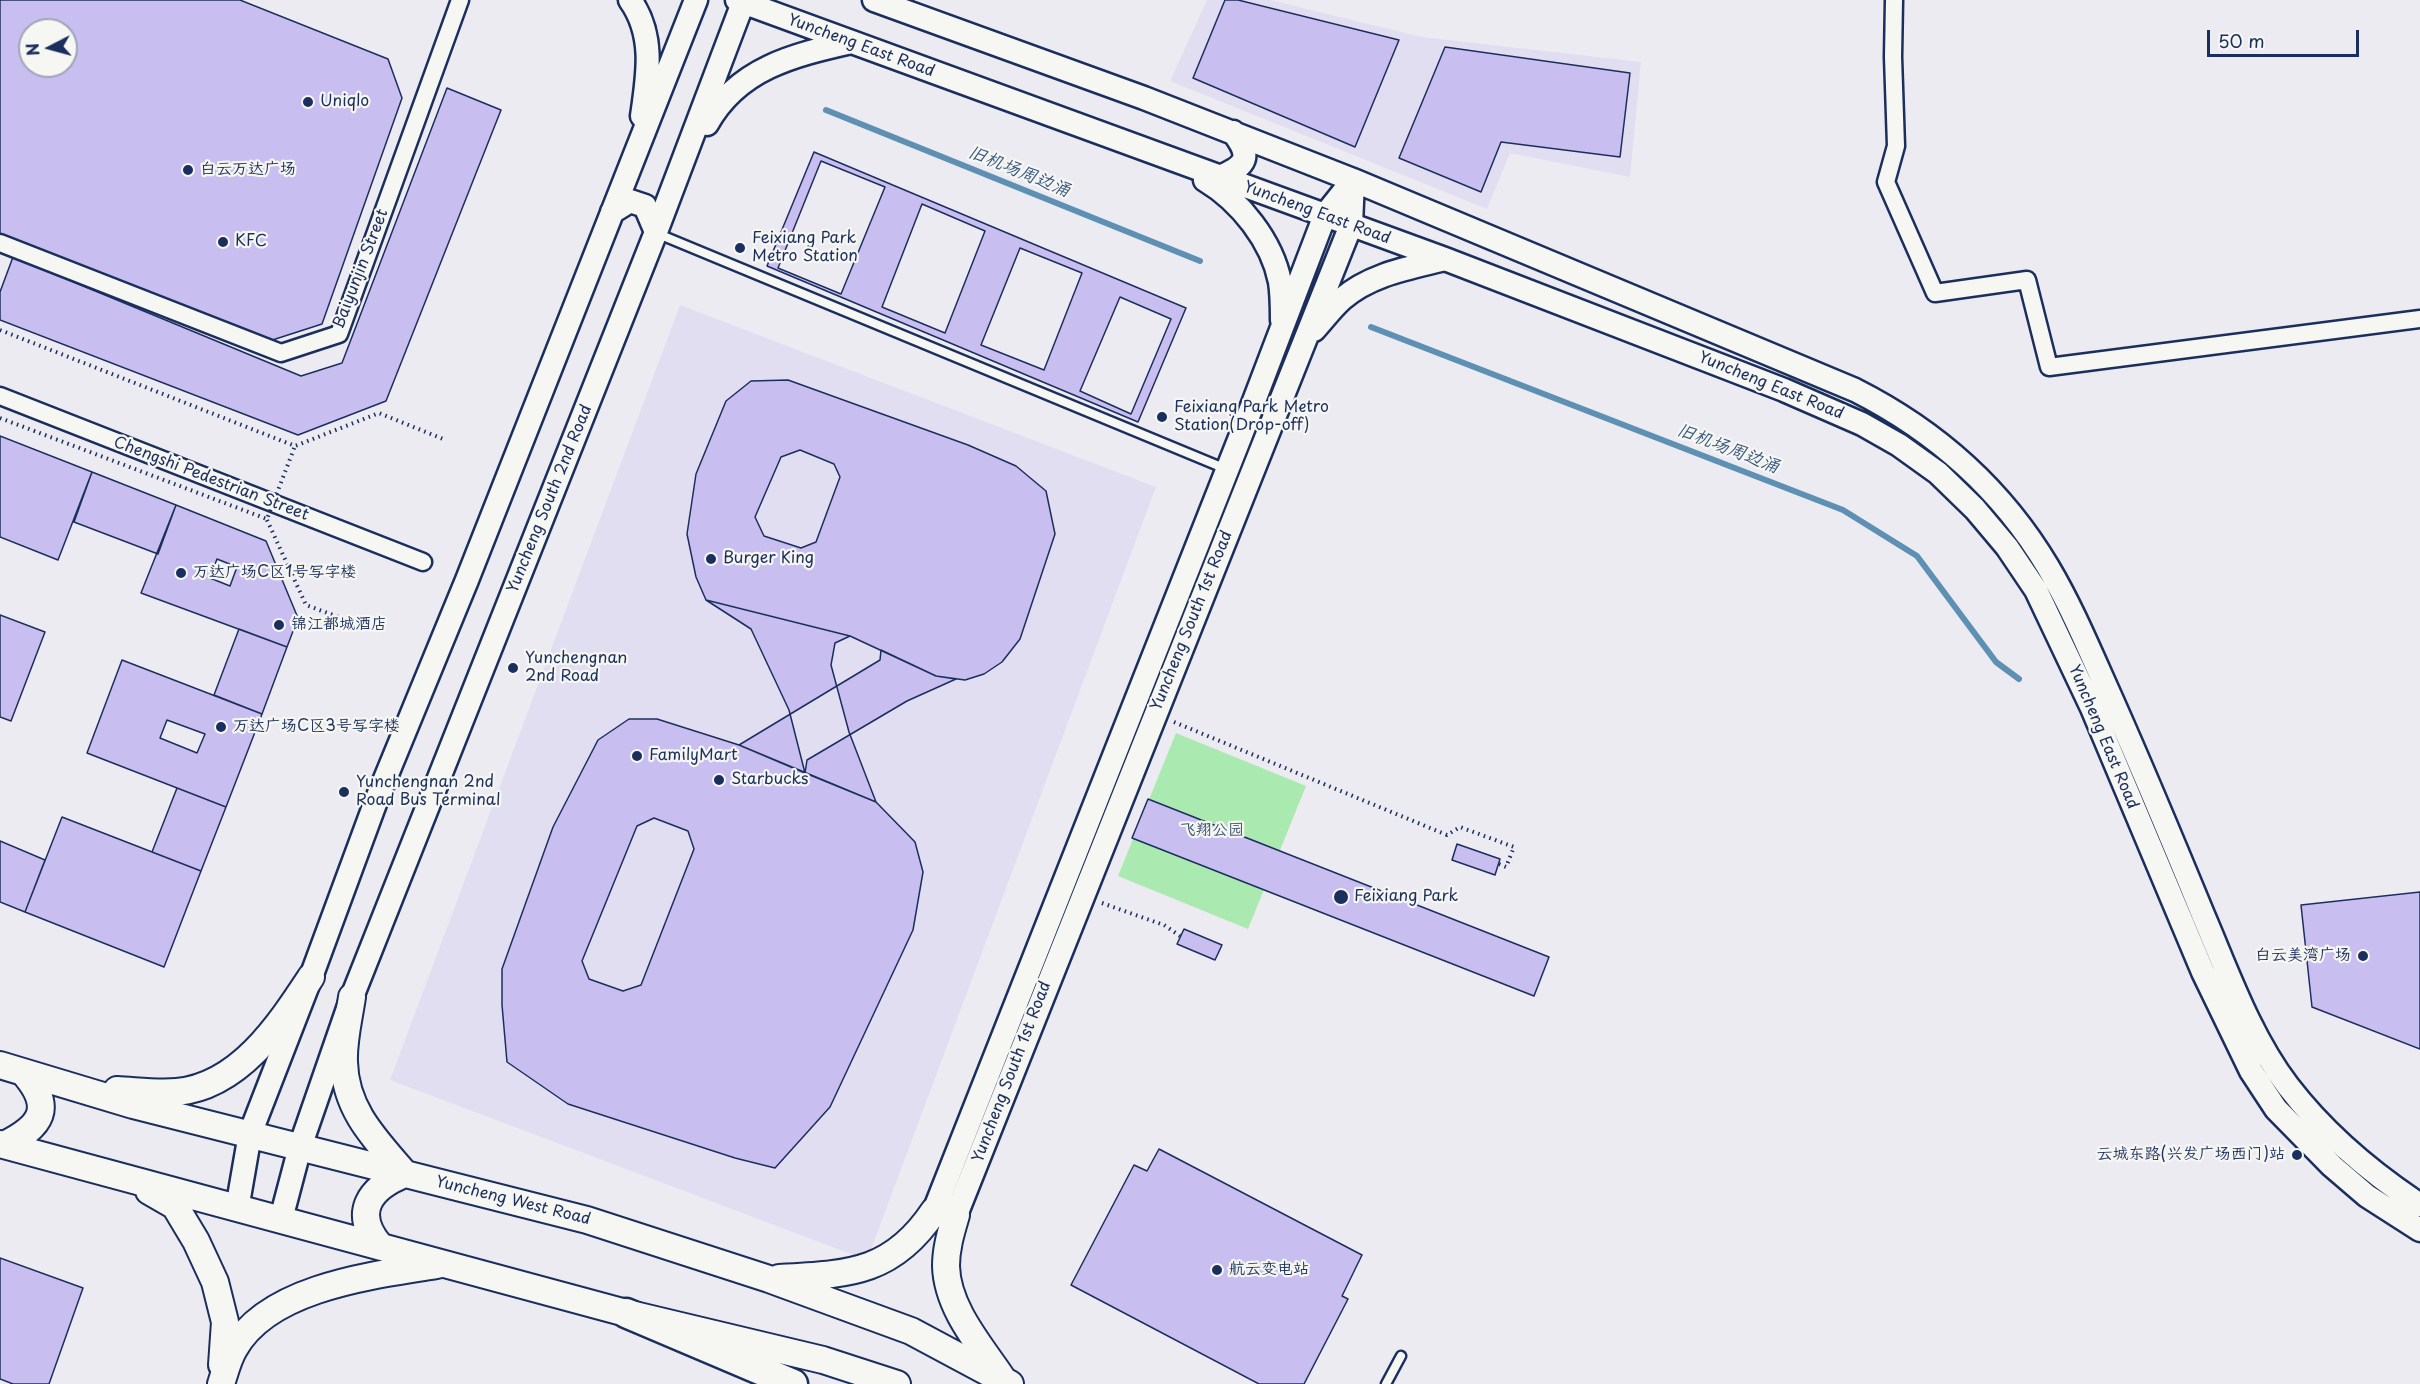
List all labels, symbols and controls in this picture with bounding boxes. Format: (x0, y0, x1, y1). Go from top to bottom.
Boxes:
street label: Yuncheng East Road (785, 10, 937, 82)
north arrow (18, 18, 78, 78)
scale bar (2210, 18, 2362, 56)
text: 50 m (2218, 27, 2265, 54)
text: N (19, 42, 45, 57)
place label: Uniqlo (320, 92, 369, 112)
marker: Uniqlo (301, 95, 315, 109)
water label: 旧机场周边涌 (965, 142, 1073, 202)
place label: 白云万达广场 (200, 160, 296, 180)
marker: 白云万达广场 (181, 163, 195, 177)
street label: Yuncheng East Road (1241, 177, 1393, 249)
street label: Baiyunjin Street (329, 206, 393, 332)
place label: Feixiang Park Metro Station (752, 229, 858, 267)
place label: KFC (235, 232, 267, 252)
marker: KFC (216, 235, 230, 249)
marker: Feixiang Park Metro Station (733, 241, 747, 255)
street label: Yuncheng East Road (1696, 348, 1846, 424)
place label: Feixiang Park Metro Station(Drop-off) (1174, 398, 1329, 436)
street label: Yuncheng South 2nd Road (503, 402, 597, 596)
marker: Feixiang Park Metro Station(Drop-off) (1155, 410, 1169, 424)
water label: 旧机场周边涌 (1674, 420, 1782, 478)
street label: Chengshi Pedestrian Street (111, 433, 311, 525)
street label: Yuncheng South 1st Road (1147, 528, 1237, 714)
place label: Burger King (723, 549, 814, 569)
marker: Burger King (704, 552, 718, 566)
place label: 万达广场C区1号写字楼 (193, 563, 357, 583)
marker: 万达广场C区1号写字楼 (174, 566, 188, 580)
place label: 锦江都城酒店 (291, 615, 387, 635)
marker: 锦江都城酒店 (272, 618, 286, 632)
place label: Yunchengnan 2nd Road (525, 649, 627, 687)
marker: Yunchengnan 2nd Road (506, 661, 520, 675)
street label: Yuncheng East Road (2064, 662, 2142, 812)
place label: 万达广场C区3号写字楼 (233, 717, 400, 737)
marker: 万达广场C区3号写字楼 (214, 720, 228, 734)
place label: FamilyMart (649, 746, 737, 766)
marker: FamilyMart (630, 749, 644, 763)
place label: Starbucks (731, 770, 808, 790)
place label: Yunchengnan 2nd Road Bus Terminal (356, 773, 500, 811)
marker: Starbucks (712, 773, 726, 787)
marker: Yunchengnan 2nd Road Bus Terminal (337, 785, 351, 799)
park label: 飞翔公园 (1180, 821, 1244, 841)
place label: Feixiang Park (1354, 887, 1458, 907)
marker: Feixiang Park (1332, 888, 1350, 906)
place label: 白云美湾广场 (2255, 946, 2351, 966)
marker: 白云美湾广场 (2356, 949, 2370, 963)
street label: Yuncheng South 1st Road (969, 979, 1055, 1165)
place label: 云城东路(兴发广场西门)站 (2096, 1145, 2285, 1165)
marker: 云城东路(兴发广场西门)站 (2290, 1148, 2304, 1162)
street label: Yuncheng West Road (433, 1172, 593, 1230)
place label: 航云变电站 (1229, 1260, 1309, 1280)
marker: 航云变电站 (1210, 1263, 1224, 1277)

